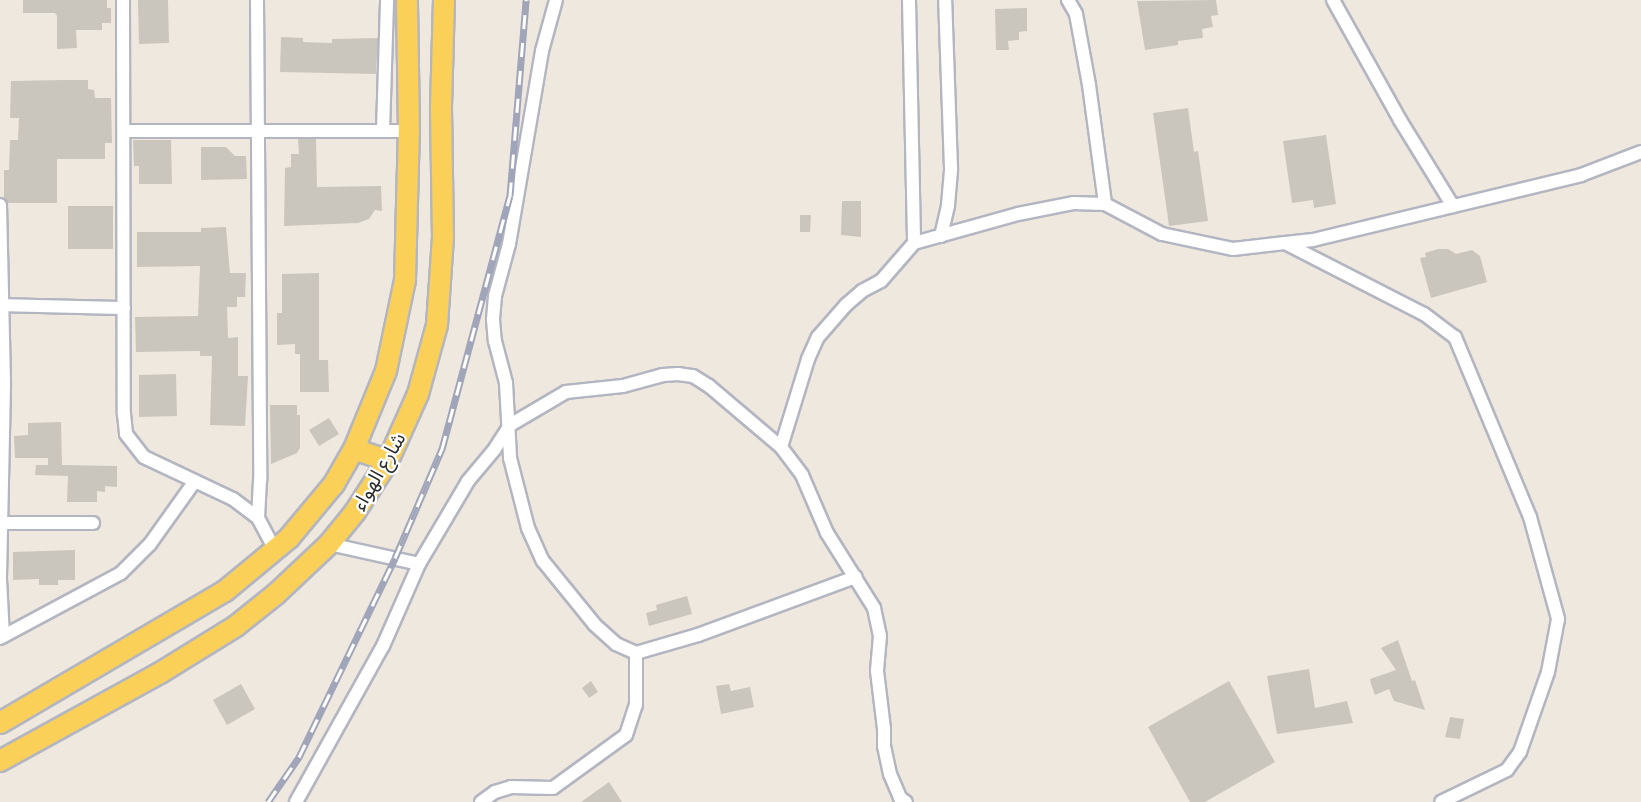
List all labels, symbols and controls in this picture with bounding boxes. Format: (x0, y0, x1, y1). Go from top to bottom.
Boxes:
street label: شارع الهواء (346, 428, 410, 514)

